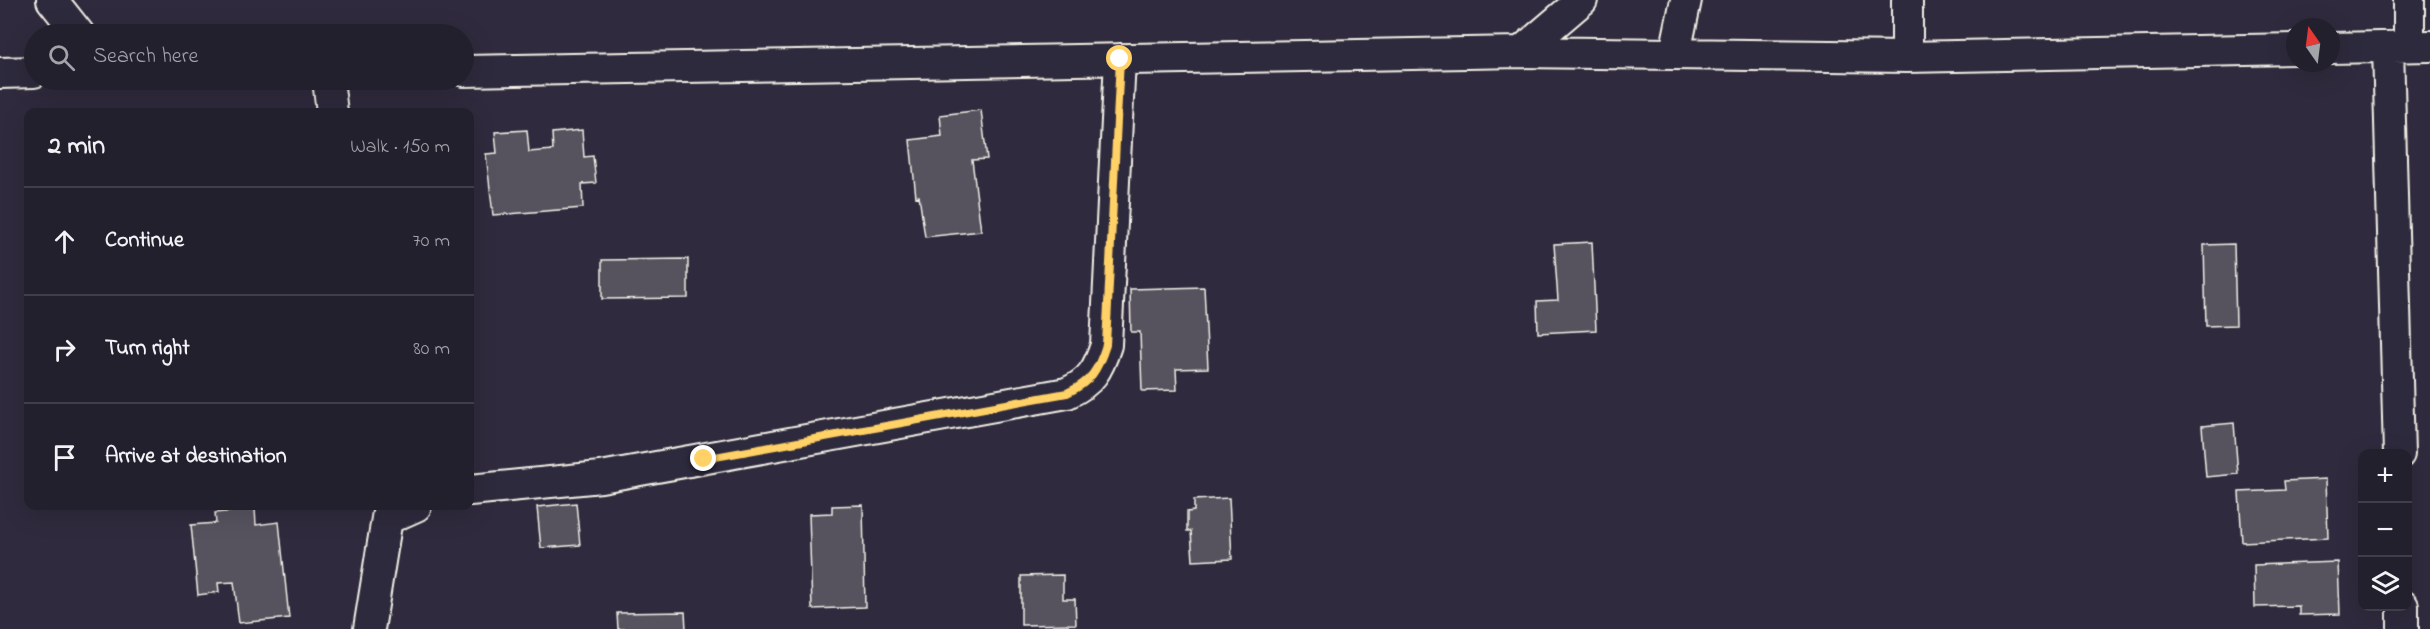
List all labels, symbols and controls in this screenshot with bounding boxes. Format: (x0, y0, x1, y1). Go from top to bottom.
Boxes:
north arrow (2286, 18, 2340, 72)
search box (24, 24, 474, 90)
icon: search (45, 41, 78, 74)
text: Search here (93, 41, 198, 73)
route start (1106, 45, 1132, 71)
text: 2 min (48, 128, 105, 166)
text: Walk · 150 m (350, 133, 450, 162)
icon: ahead (48, 225, 81, 258)
text: Continue (105, 225, 184, 257)
text: 70 m (413, 227, 450, 256)
icon: right (48, 333, 81, 366)
text: Turn right (105, 333, 190, 365)
text: 80 m (413, 335, 450, 364)
icon: arrive (48, 441, 81, 474)
text: Arrive at destination (105, 441, 287, 473)
route end (690, 445, 716, 471)
map controls (2358, 449, 2412, 611)
button: + (2358, 449, 2412, 503)
button: − (2358, 503, 2412, 557)
button: layers (2358, 557, 2412, 611)

